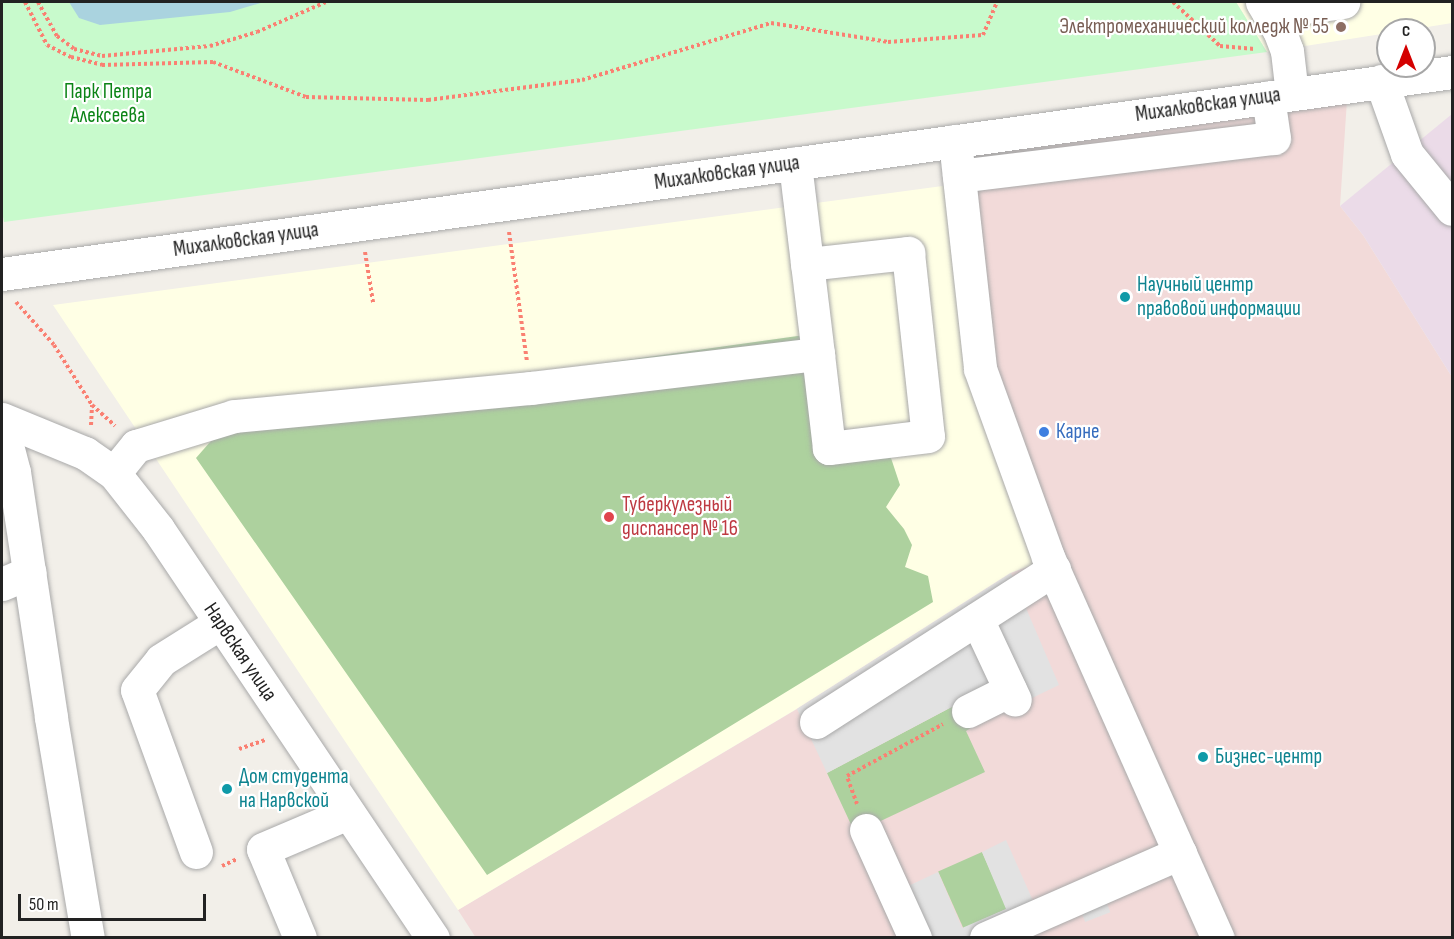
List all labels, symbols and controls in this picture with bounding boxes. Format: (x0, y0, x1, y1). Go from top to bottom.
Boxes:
place label: Электромеханический колледж № 55 (1059, 14, 1329, 40)
north arrow (1376, 18, 1436, 78)
marker: Электромеханический колледж № 55 (1334, 20, 1348, 34)
text: С (1402, 22, 1410, 41)
park label: Парк Петра Алексеева (64, 79, 152, 129)
street label: Михалковская улица (1134, 82, 1282, 128)
street label: Михалковская улица (653, 150, 801, 196)
street label: Михалковская улица (172, 217, 320, 263)
place label: Научный центр правовой информации (1137, 272, 1301, 322)
marker: Научный центр правовой информации (1118, 290, 1132, 304)
place label: Карне (1056, 419, 1099, 445)
marker: Карне (1037, 425, 1051, 439)
place label: Туберкулезный диспансер № 16 (622, 492, 738, 542)
marker: Туберкулезный диспансер № 16 (600, 508, 618, 526)
street label: Нарвская улица (198, 598, 282, 706)
place label: Бизнес-центр (1215, 744, 1322, 770)
marker: Бизнес-центр (1196, 750, 1210, 764)
place label: Дом студента на Нарвской (239, 764, 349, 814)
marker: Дом студента на Нарвской (220, 782, 234, 796)
scale bar (21, 882, 208, 920)
text: 50 m (29, 894, 59, 915)

